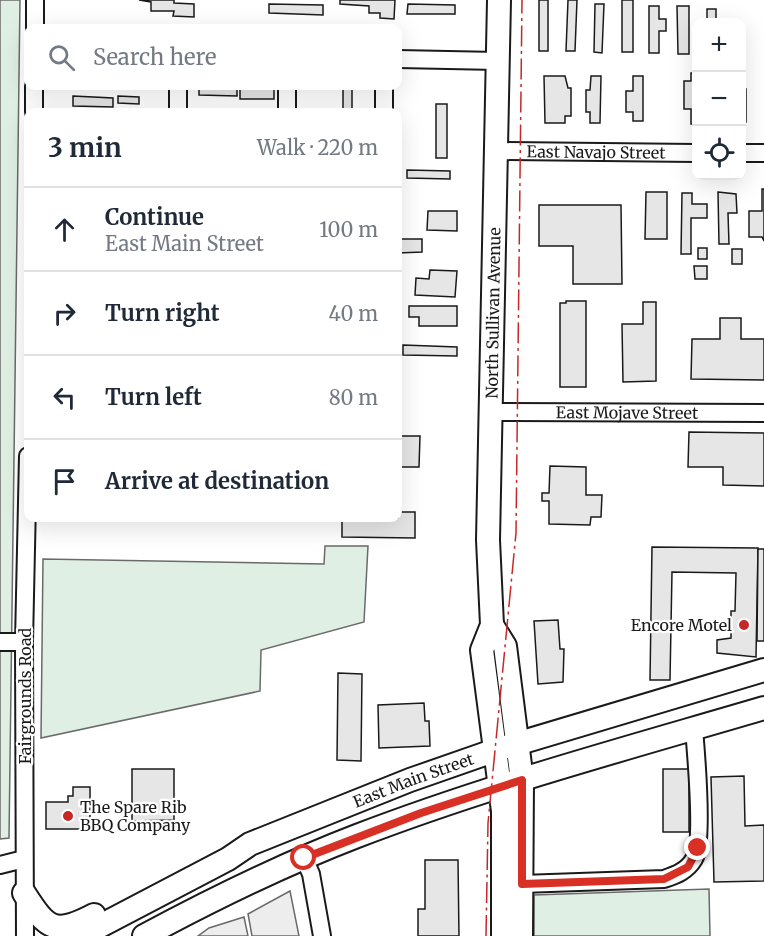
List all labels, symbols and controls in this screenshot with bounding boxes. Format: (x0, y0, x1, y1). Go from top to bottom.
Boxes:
map controls (692, 18, 746, 180)
button: + (692, 18, 746, 72)
search box (24, 24, 402, 90)
icon: search (45, 41, 78, 74)
text: Search here (93, 43, 216, 71)
button: − (692, 72, 746, 126)
button: locate (692, 126, 746, 180)
text: 3 min (48, 131, 122, 164)
text: Walk · 220 m (257, 135, 378, 160)
street label: East Navajo Street (526, 141, 666, 163)
text: Continue (105, 203, 204, 231)
icon: ahead (48, 213, 81, 246)
text: 100 m (319, 217, 378, 242)
street label: North Sullivan Avenue (482, 227, 504, 399)
text: East Main Street (105, 231, 264, 256)
icon: right (48, 297, 81, 330)
text: Turn right (105, 299, 219, 327)
text: 40 m (328, 301, 378, 326)
icon: left (48, 381, 81, 414)
text: Turn left (105, 383, 202, 411)
text: 80 m (329, 385, 378, 410)
street label: East Mojave Street (556, 402, 699, 423)
icon: arrive (48, 465, 81, 498)
text: Arrive at destination (105, 467, 329, 495)
place label: Encore Motel (631, 615, 732, 635)
marker: Encore Motel (737, 618, 751, 632)
street label: Fairgrounds Road (15, 627, 35, 764)
street label: East Main Street (350, 748, 477, 812)
place label: The Spare Rib BBQ Company (80, 797, 191, 835)
marker: The Spare Rib BBQ Company (61, 809, 75, 823)
route end (684, 834, 710, 860)
route start (290, 844, 316, 870)

